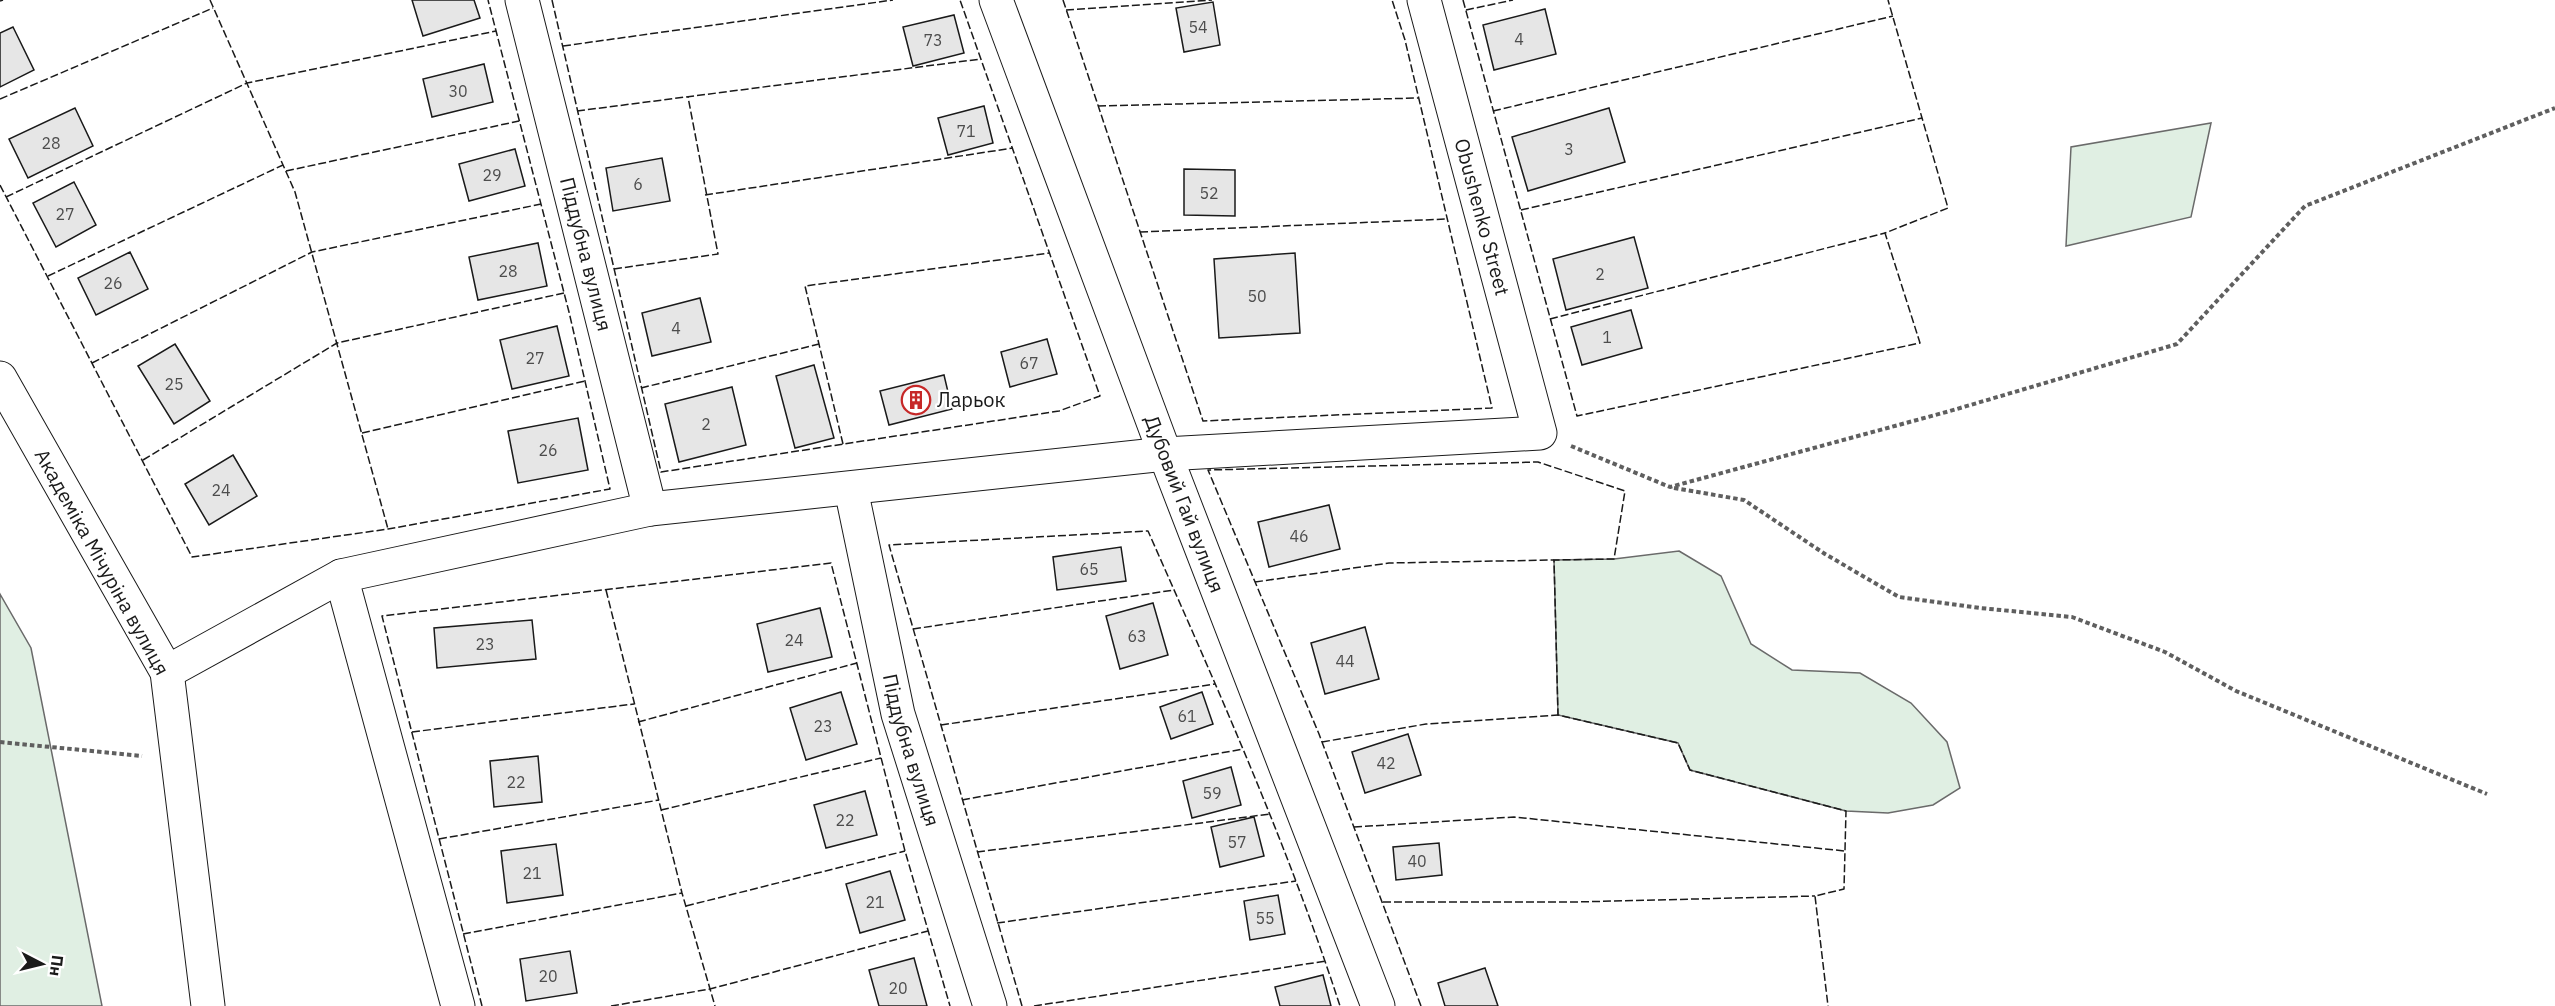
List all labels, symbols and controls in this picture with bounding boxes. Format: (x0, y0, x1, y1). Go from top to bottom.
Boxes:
house number: 54 (1188, 17, 1208, 37)
house number: 4 (1514, 29, 1524, 49)
house number: 73 (923, 30, 943, 50)
house number: 30 (448, 81, 468, 101)
house number: 71 (956, 121, 976, 141)
house number: 28 (41, 133, 61, 153)
street label: Obushenko Street (1449, 135, 1516, 298)
house number: 3 (1564, 139, 1574, 159)
house number: 29 (482, 165, 502, 185)
street label: Піддубна вулиця (554, 174, 619, 334)
house number: 6 (633, 174, 643, 194)
house number: 52 (1199, 183, 1219, 203)
house number: 27 (55, 204, 75, 224)
house number: 28 (498, 261, 518, 281)
house number: 2 (1595, 264, 1605, 284)
house number: 26 (103, 273, 123, 293)
house number: 50 (1247, 286, 1267, 306)
house number: 4 (671, 318, 681, 338)
house number: 1 (1602, 327, 1612, 347)
house number: 27 (525, 348, 545, 368)
house number: 67 (1019, 353, 1039, 373)
house number: 25 (164, 374, 184, 394)
building icon: Ларьок (900, 384, 932, 416)
place label: Ларьок (937, 386, 1006, 413)
street label: Дубовий Гай вулиця (1139, 411, 1231, 596)
house number: 2 (701, 414, 711, 434)
house number: 26 (538, 440, 558, 460)
street label: Академіка Мічуріна вулиця (29, 444, 176, 680)
house number: 24 (211, 480, 231, 500)
house number: 46 (1289, 526, 1309, 546)
house number: 65 (1079, 559, 1099, 579)
house number: 63 (1127, 626, 1147, 646)
house number: 24 (784, 630, 804, 650)
house number: 23 (475, 634, 495, 654)
house number: 44 (1335, 651, 1355, 671)
street label: Піддубна вулиця (877, 671, 947, 830)
house number: 61 (1177, 706, 1197, 726)
house number: 23 (813, 716, 833, 736)
house number: 42 (1376, 753, 1396, 773)
house number: 22 (506, 772, 526, 792)
house number: 59 (1202, 783, 1222, 803)
house number: 22 (835, 810, 855, 830)
house number: 57 (1227, 832, 1247, 852)
house number: 40 (1407, 851, 1427, 871)
house number: 21 (522, 863, 542, 883)
house number: 21 (865, 892, 885, 912)
house number: 55 (1255, 908, 1275, 928)
north arrow (12, 934, 72, 994)
text: Пн (46, 954, 68, 978)
house number: 20 (538, 966, 558, 986)
house number: 20 (888, 978, 908, 998)

